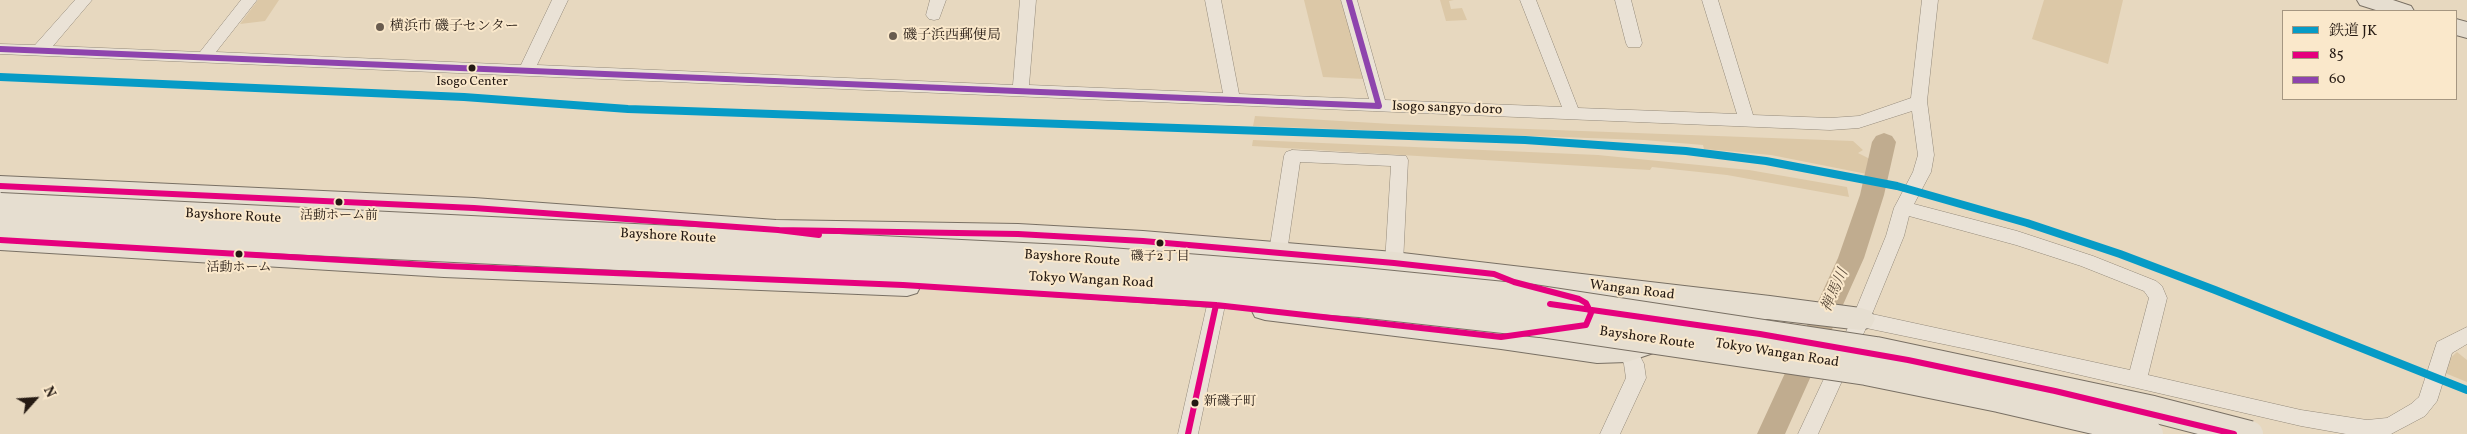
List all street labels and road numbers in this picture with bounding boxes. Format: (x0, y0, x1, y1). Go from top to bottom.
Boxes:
street label: Isogo sangyo doro (1391, 99, 1503, 119)
street label: Bayshore Route (185, 206, 281, 228)
street label: Bayshore Route (620, 226, 716, 248)
street label: Bayshore Route (1024, 247, 1120, 271)
street label: Tokyo Wangan Road (1028, 269, 1154, 293)
street label: Wangan Road (1589, 277, 1675, 305)
street label: Bayshore Route (1598, 324, 1696, 354)
street label: Tokyo Wangan Road (1714, 336, 1840, 372)

